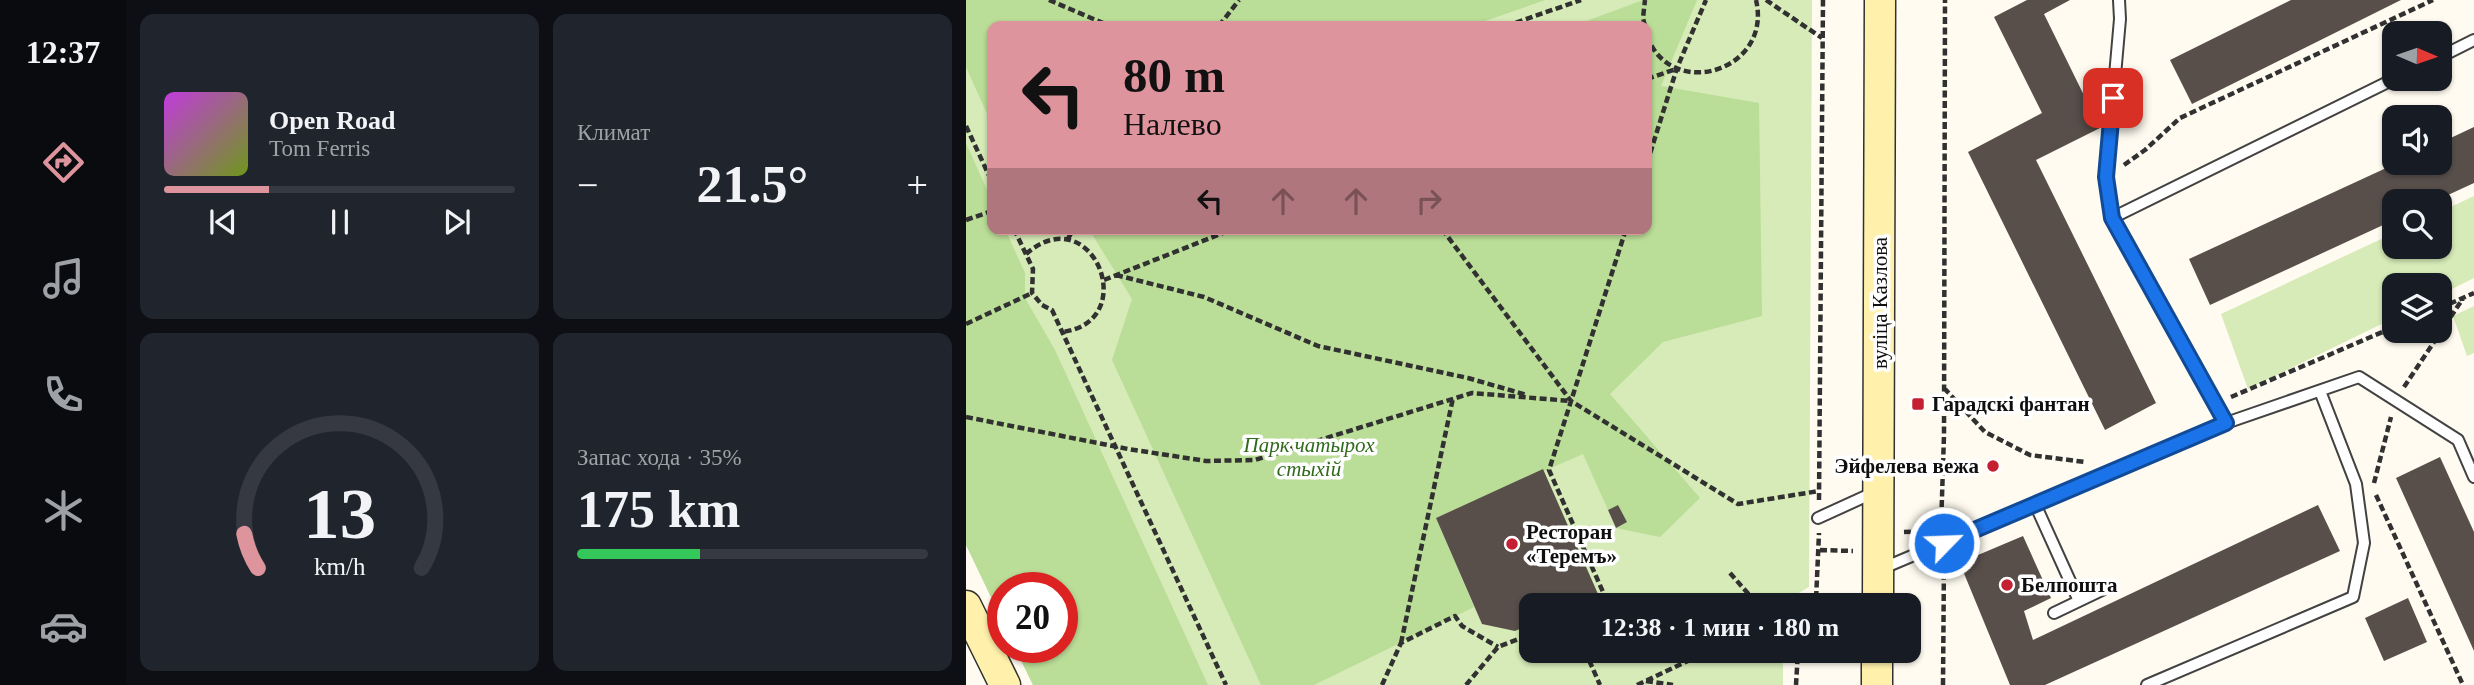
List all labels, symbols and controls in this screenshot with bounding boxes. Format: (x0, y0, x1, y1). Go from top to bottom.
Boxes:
north arrow (2382, 21, 2452, 91)
map controls (2382, 21, 2452, 343)
text: 12:37 (26, 34, 100, 70)
text: 80 m (1123, 48, 1225, 103)
icon: left (1008, 49, 1099, 140)
pin (2083, 68, 2143, 128)
icon: arrive (2094, 79, 2132, 117)
button: sound (2382, 105, 2452, 175)
text: Open Road (269, 106, 395, 135)
text: Налево (1123, 106, 1222, 142)
text: Климат (577, 120, 650, 145)
text: Tom Ferris (269, 136, 370, 161)
icon: directions (39, 138, 88, 187)
text: 21.5° (697, 156, 808, 213)
text: − (577, 164, 598, 206)
text: + (907, 164, 928, 206)
icon: left (1191, 182, 1229, 220)
icon: ahead (1264, 182, 1302, 220)
icon: ahead (1337, 182, 1375, 220)
icon: right (1410, 182, 1448, 220)
button: search (2382, 189, 2452, 259)
icon: previous (204, 203, 242, 241)
icon: pause (321, 203, 359, 241)
icon: next (438, 203, 476, 241)
street label: вуліца Казлова (1868, 236, 1892, 369)
icon: music (39, 254, 88, 303)
button: layers (2382, 273, 2452, 343)
icon: phone (39, 370, 88, 419)
place label: Гарадскі фантан (1932, 392, 2090, 416)
marker: Гарадскі фантан (1910, 396, 1926, 412)
park label: Парк чатырох стыхій (1242, 433, 1375, 481)
text: Запас хода · 35% (577, 445, 742, 470)
place label: Эйфелева вежа (1834, 454, 1979, 478)
marker: Эйфелева вежа (1985, 458, 2001, 474)
text: 13 (303, 473, 376, 554)
text: 175 km (577, 481, 740, 538)
icon: climate (39, 486, 88, 535)
position arrow (1907, 506, 1981, 580)
place label: Ресторан «Теремъ» (1526, 520, 1617, 568)
marker: Ресторан «Теремъ» (1504, 536, 1520, 552)
text: km/h (314, 553, 366, 580)
speed limit sign: 20 (987, 572, 1078, 663)
place label: Белпошта (2021, 573, 2118, 597)
marker: Белпошта (1999, 577, 2015, 593)
icon: car (39, 602, 88, 651)
text: 12:38 · 1 мин · 180 m (1601, 613, 1839, 642)

